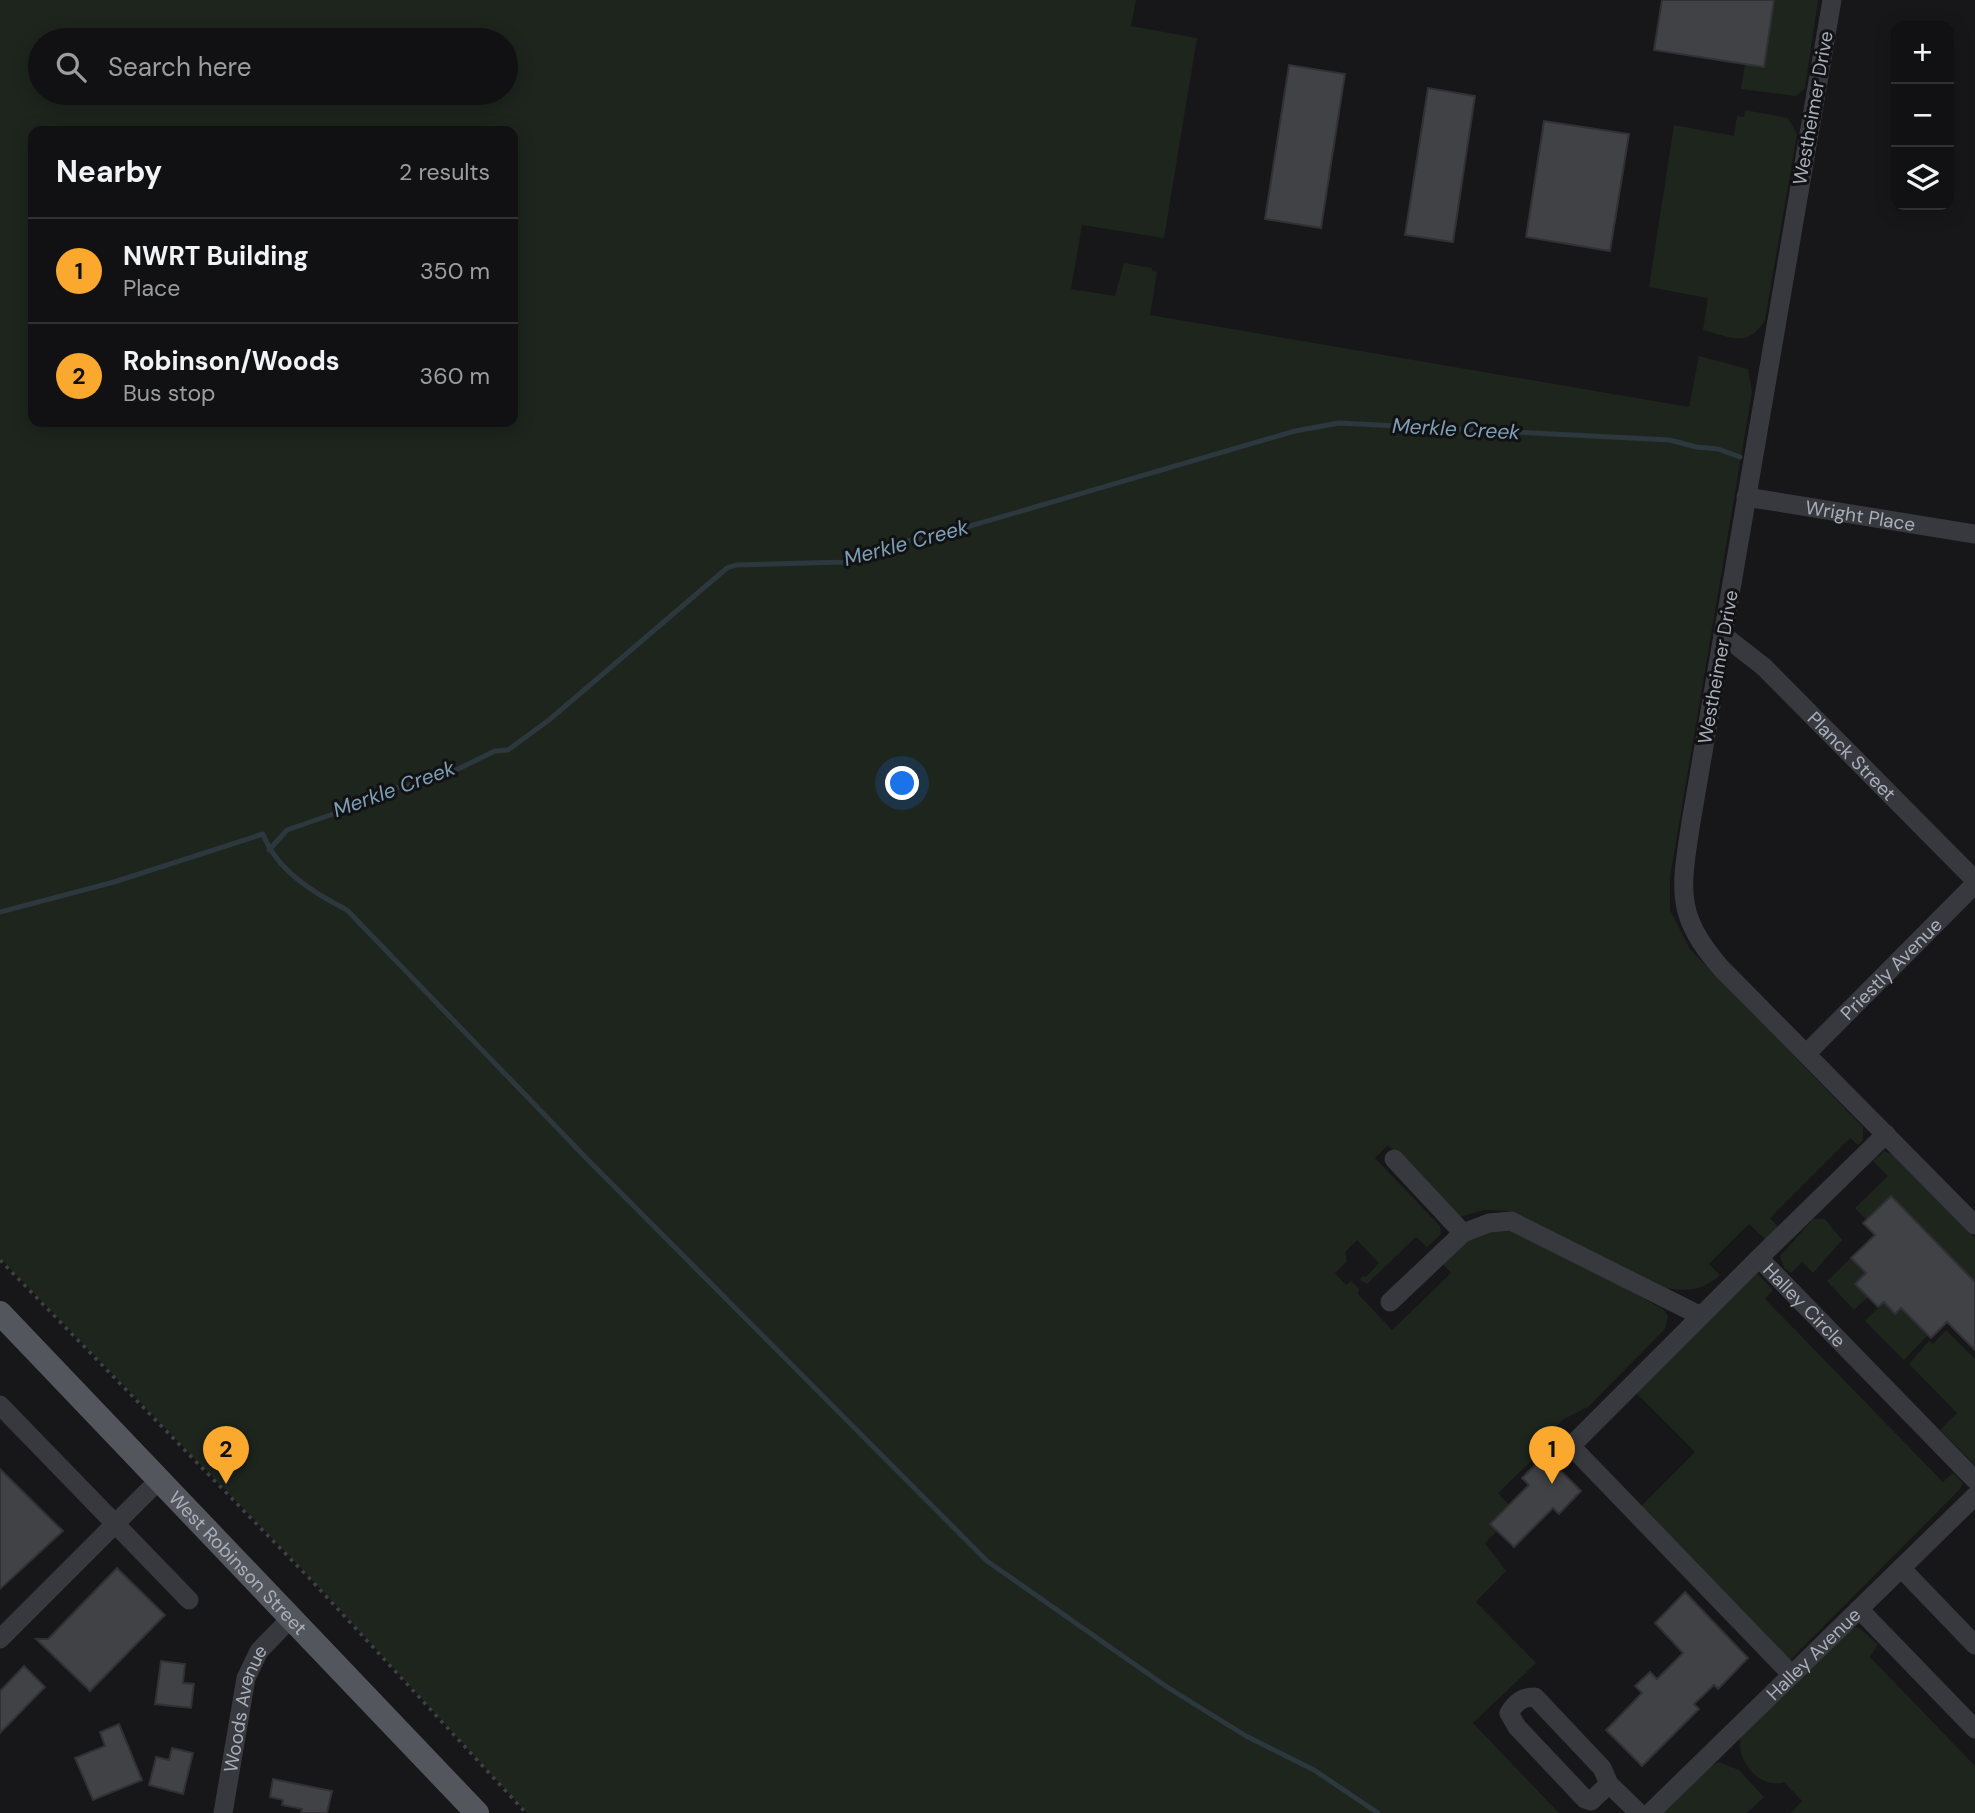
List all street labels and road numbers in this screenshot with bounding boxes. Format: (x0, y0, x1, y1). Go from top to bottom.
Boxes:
street label: Westheimer Drive (1787, 29, 1839, 187)
street label: Wright Place (1804, 494, 1917, 537)
street label: Westheimer Drive (1692, 588, 1744, 746)
street label: Planck Street (1802, 706, 1902, 806)
street label: Priestly Avenue (1835, 912, 1947, 1025)
street label: Halley Circle (1758, 1257, 1852, 1353)
street label: West Robinson Street (164, 1485, 313, 1640)
street label: Halley Avenue (1761, 1602, 1866, 1706)
street label: Woods Avenue (218, 1638, 272, 1774)

